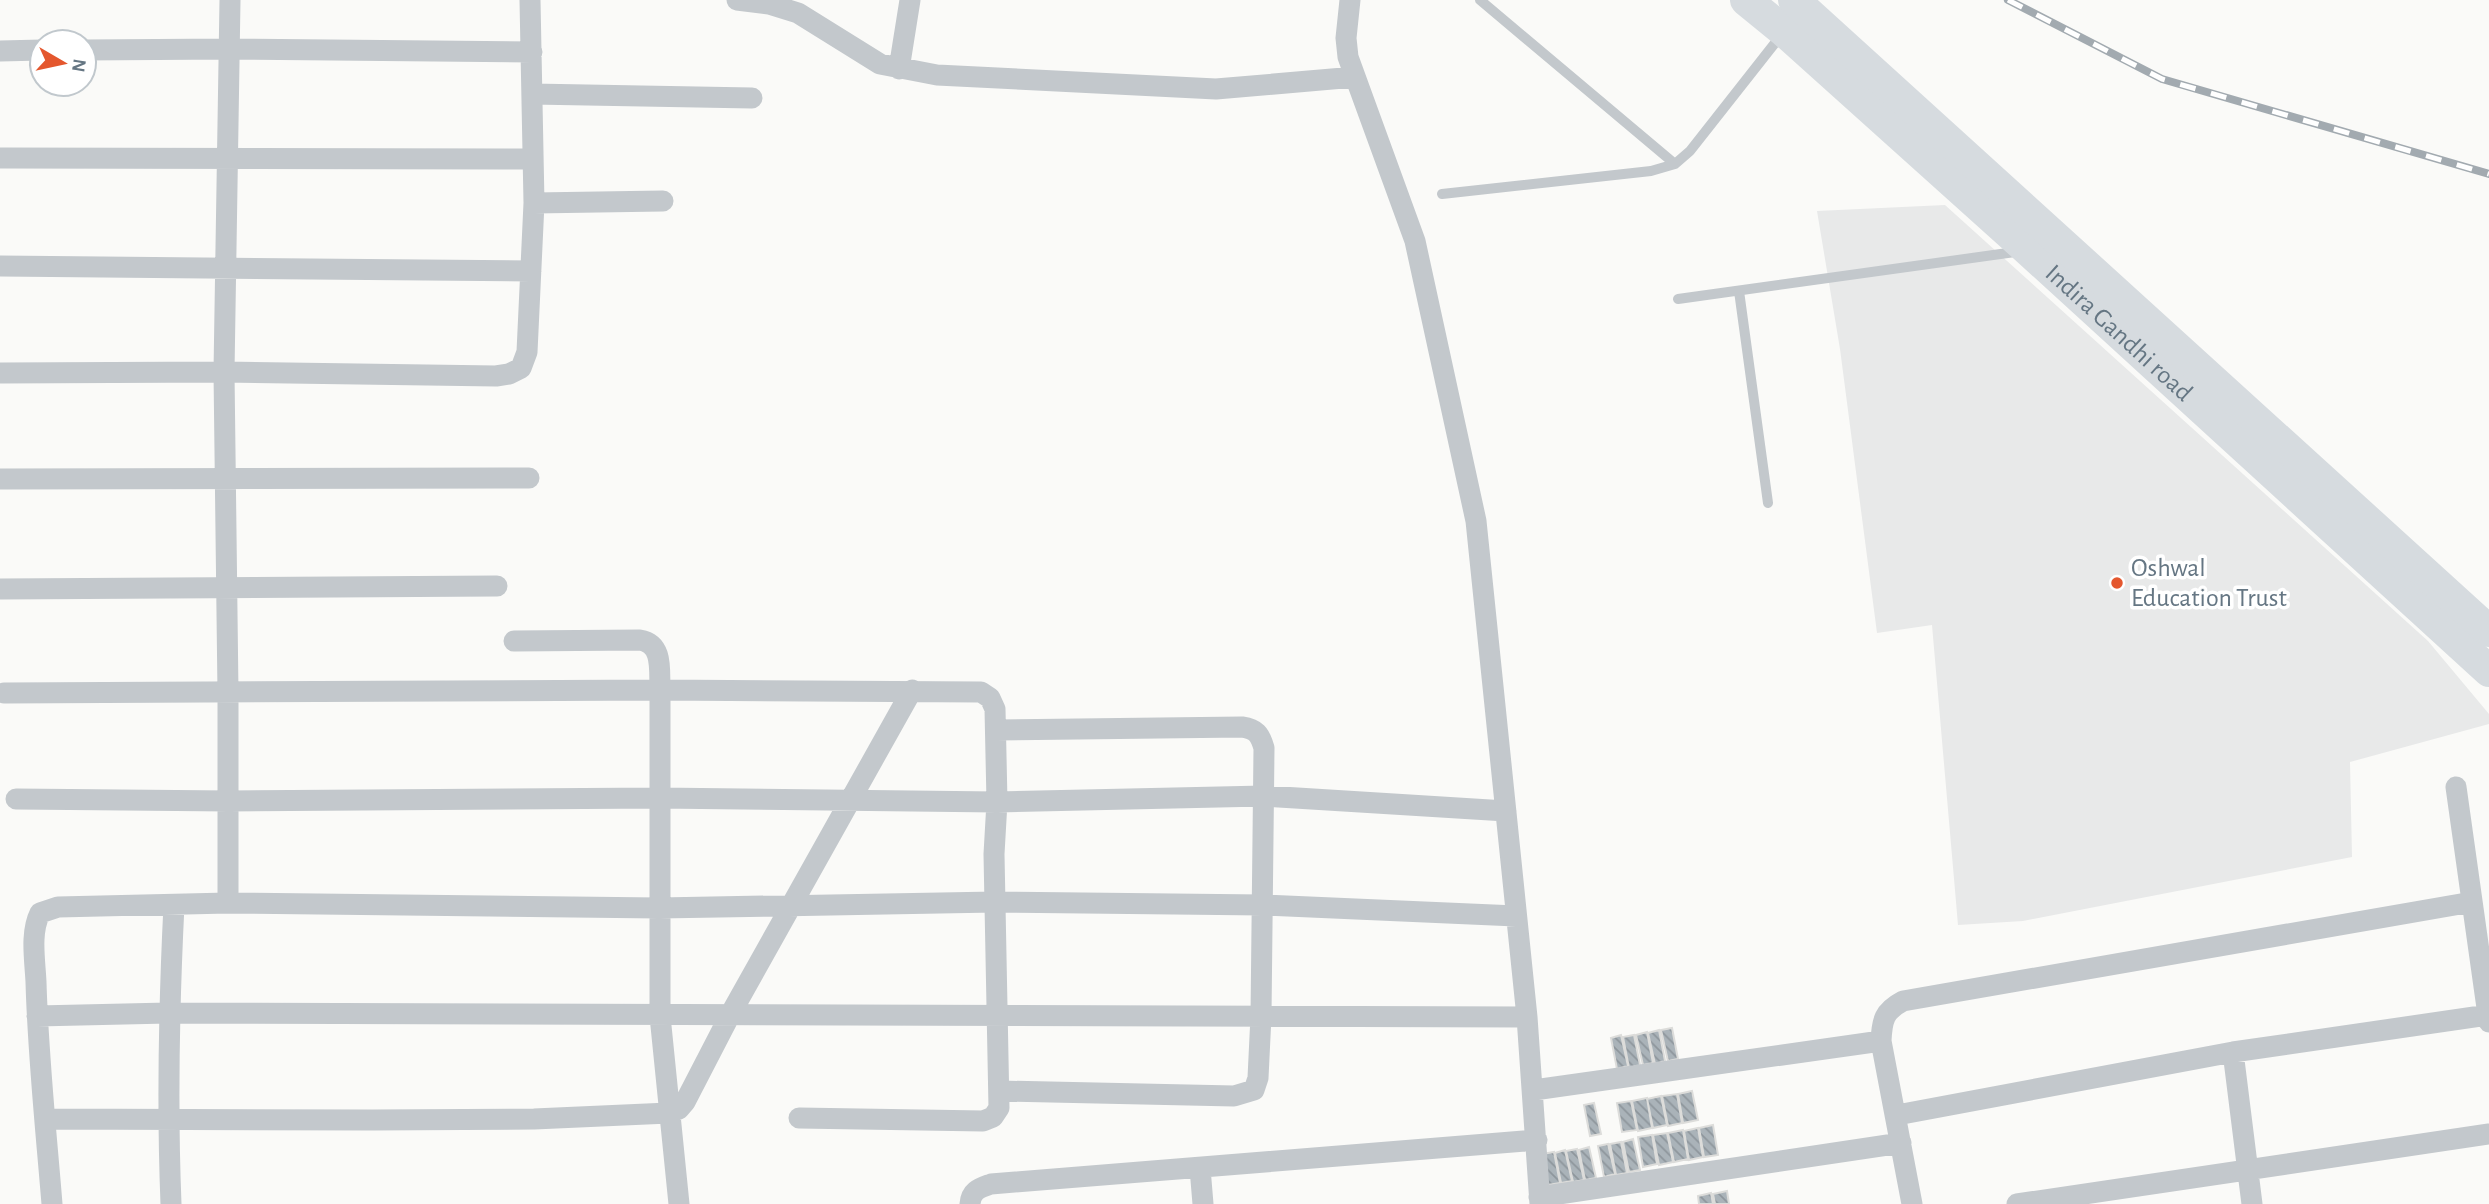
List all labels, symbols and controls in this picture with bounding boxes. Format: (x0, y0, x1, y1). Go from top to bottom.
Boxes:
north arrow (28, 28, 98, 98)
text: N (68, 57, 89, 73)
street label: Indira Gandhi road (2040, 260, 2197, 406)
place label: Oshwal Education Trust (2131, 555, 2287, 611)
marker: Oshwal Education Trust (2109, 575, 2125, 591)

